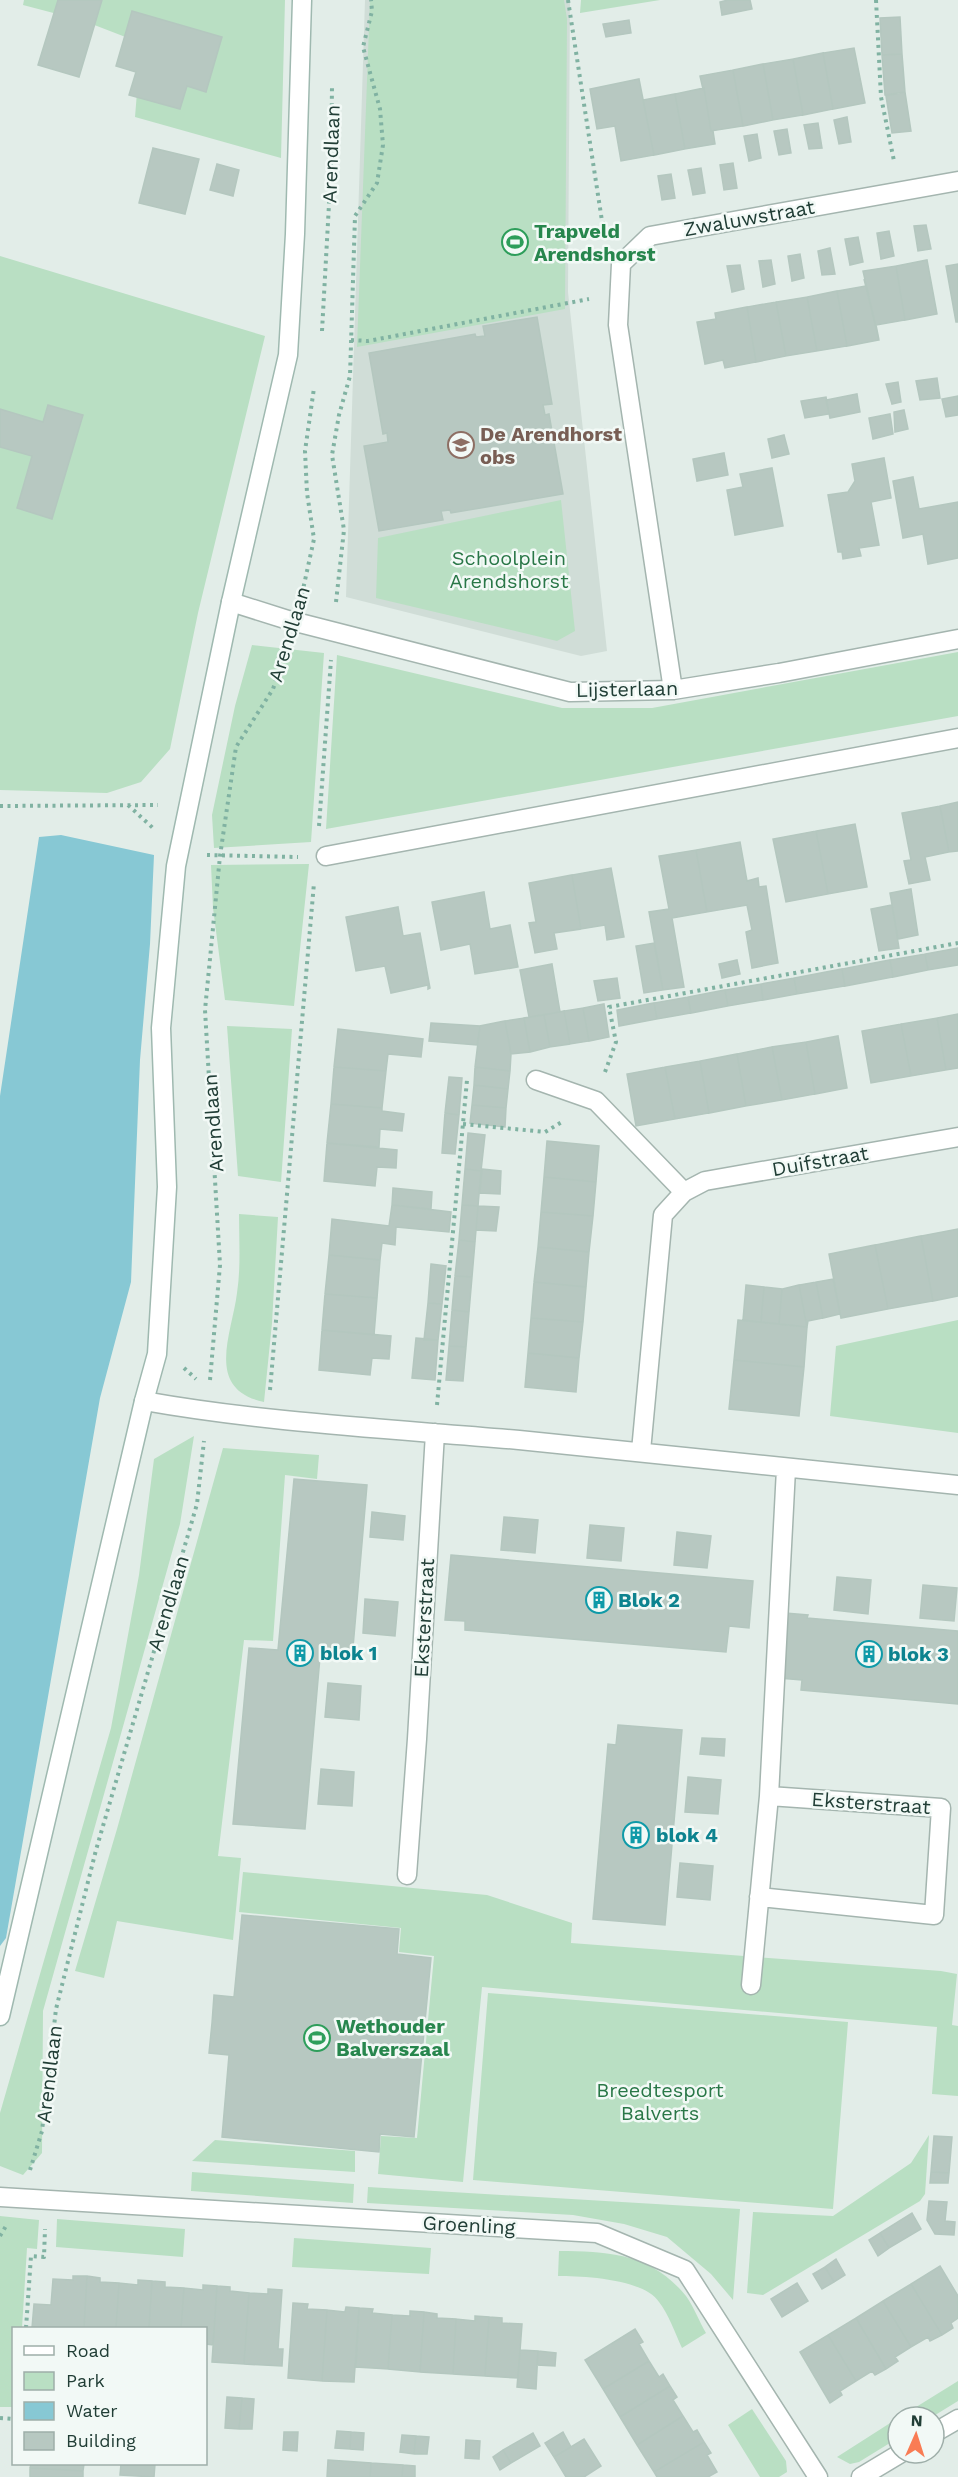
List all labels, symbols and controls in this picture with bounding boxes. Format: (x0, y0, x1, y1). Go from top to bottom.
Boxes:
street label: Arendlaan (317, 104, 345, 204)
street label: Zwaluwstraat (682, 195, 817, 241)
place label: Trapveld Arendshorst (534, 219, 656, 266)
sports icon: Trapveld Arendshorst (500, 227, 530, 257)
place label: De Arendhorst obs (480, 422, 622, 469)
school or university icon: De Arendhorst obs (446, 430, 476, 460)
park label: Schoolplein Arendshorst (449, 546, 569, 593)
street label: Arendlaan (263, 583, 315, 685)
street label: Lijsterlaan (576, 676, 678, 702)
street label: Arendlaan (198, 1073, 228, 1173)
street label: Duifstraat (770, 1141, 871, 1181)
street label: Arendlaan (142, 1552, 194, 1654)
street label: Eksterstraat (409, 1557, 439, 1678)
building icon: Blok 2 (584, 1585, 614, 1615)
place label: Blok 2 (618, 1588, 680, 1612)
building icon: blok 1 (285, 1638, 315, 1668)
building icon: blok 3 (854, 1639, 884, 1669)
place label: blok 1 (320, 1641, 377, 1665)
place label: blok 3 (888, 1642, 949, 1666)
street label: Eksterstraat (811, 1787, 932, 1819)
building icon: blok 4 (621, 1820, 651, 1850)
place label: blok 4 (656, 1823, 718, 1847)
place label: Wethouder Balverszaal (336, 2014, 450, 2061)
sports icon: Wethouder Balverszaal (302, 2023, 332, 2053)
street label: Arendlaan (31, 2024, 67, 2124)
park label: Breedtesport Balverts (596, 2078, 724, 2125)
street label: Groenling (422, 2211, 516, 2239)
legend (12, 2327, 207, 2465)
text: Road (66, 2340, 110, 2361)
text: Park (66, 2370, 105, 2391)
text: Water (66, 2400, 118, 2421)
north arrow (886, 2405, 946, 2465)
text: N (910, 2411, 923, 2430)
text: Building (66, 2430, 136, 2451)

